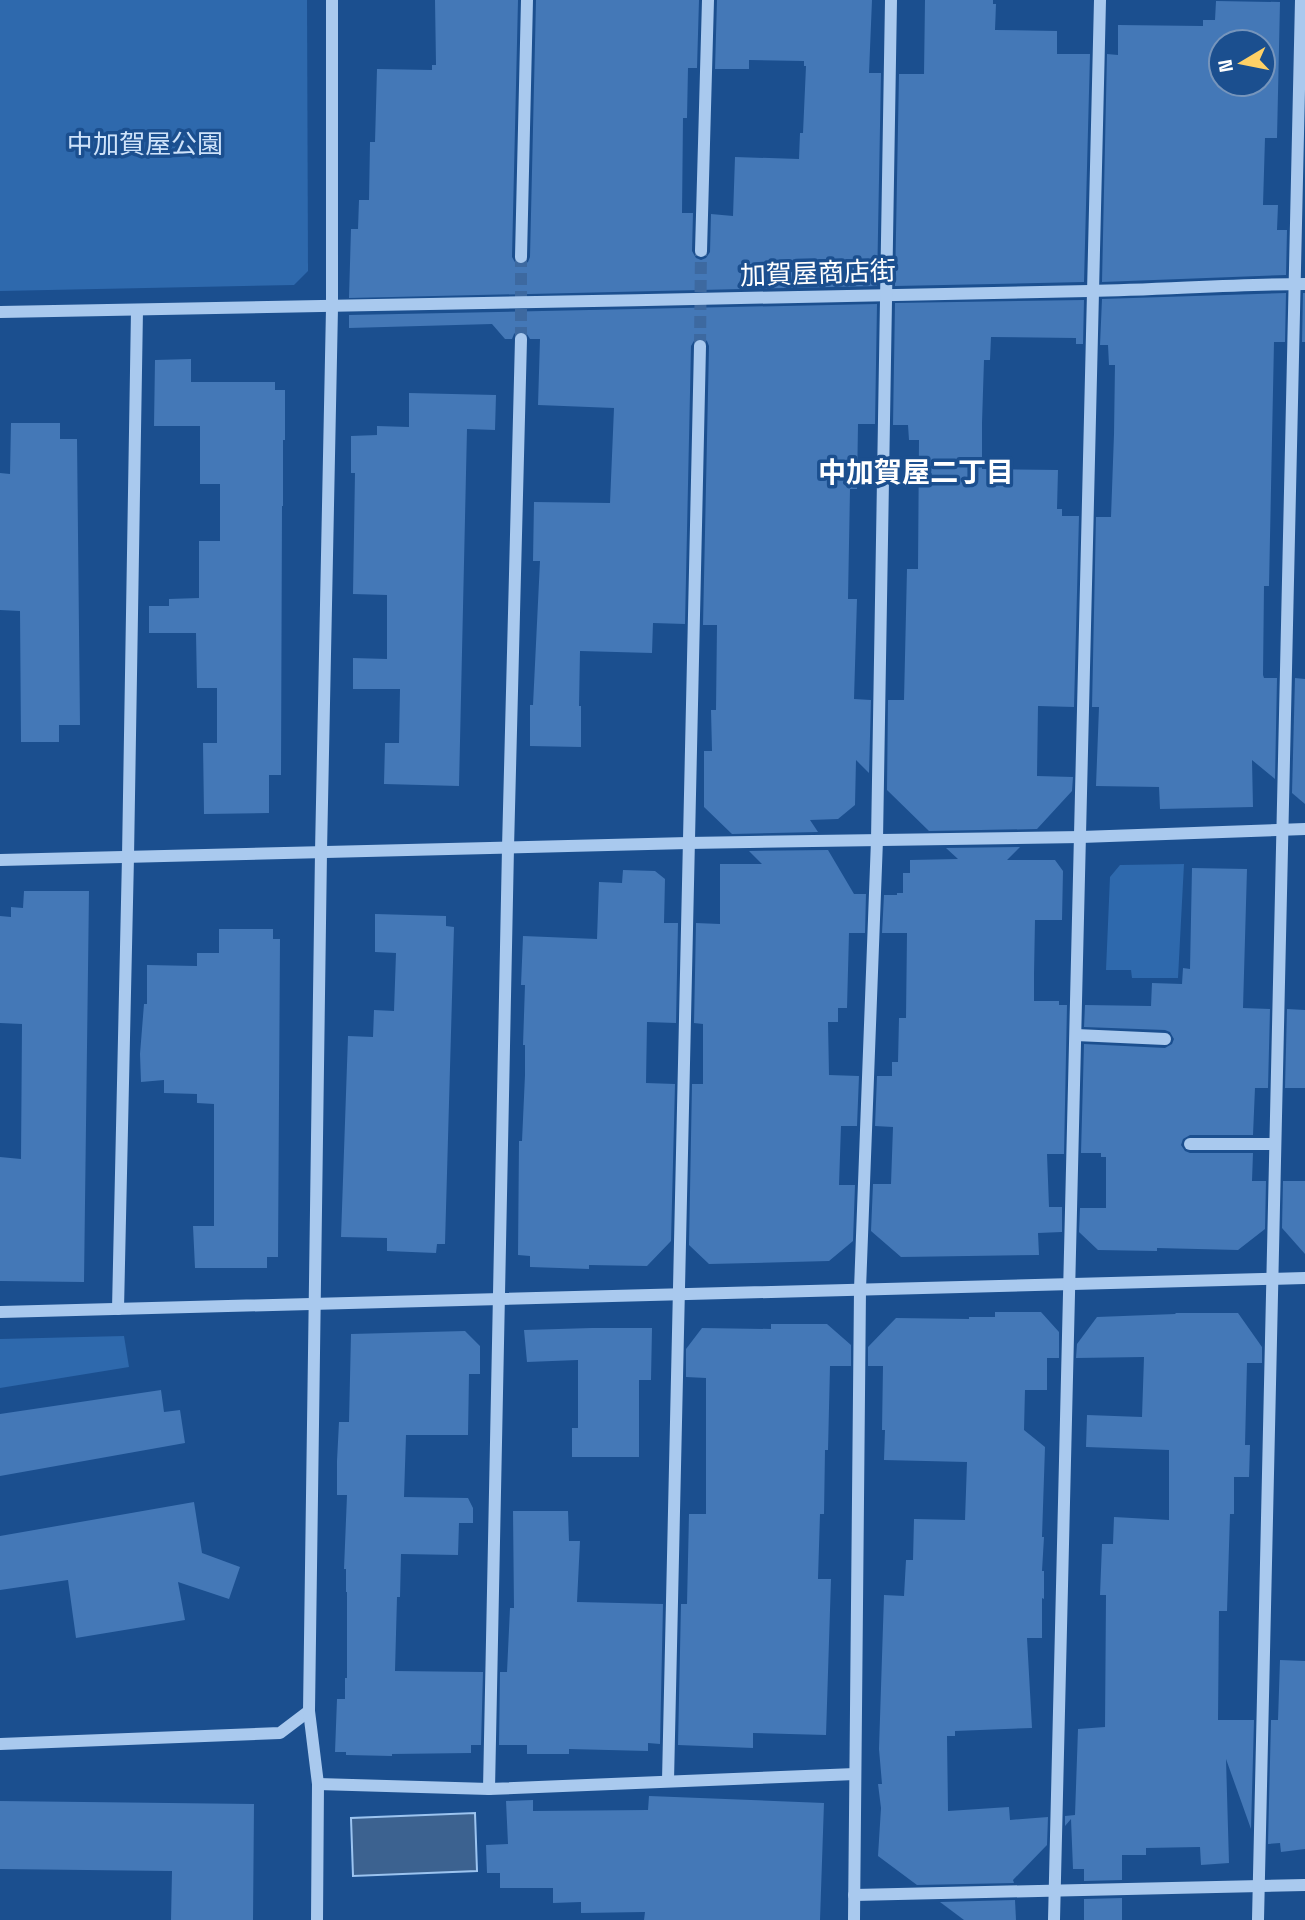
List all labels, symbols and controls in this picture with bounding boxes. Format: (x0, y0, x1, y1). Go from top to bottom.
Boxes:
north arrow (1207, 28, 1277, 98)
text: N (1212, 57, 1239, 74)
park label: 中加賀屋公園 (67, 127, 223, 161)
street label: 加賀屋商店街 (739, 253, 897, 293)
district label: 中加賀屋二丁目 (818, 454, 1014, 490)

